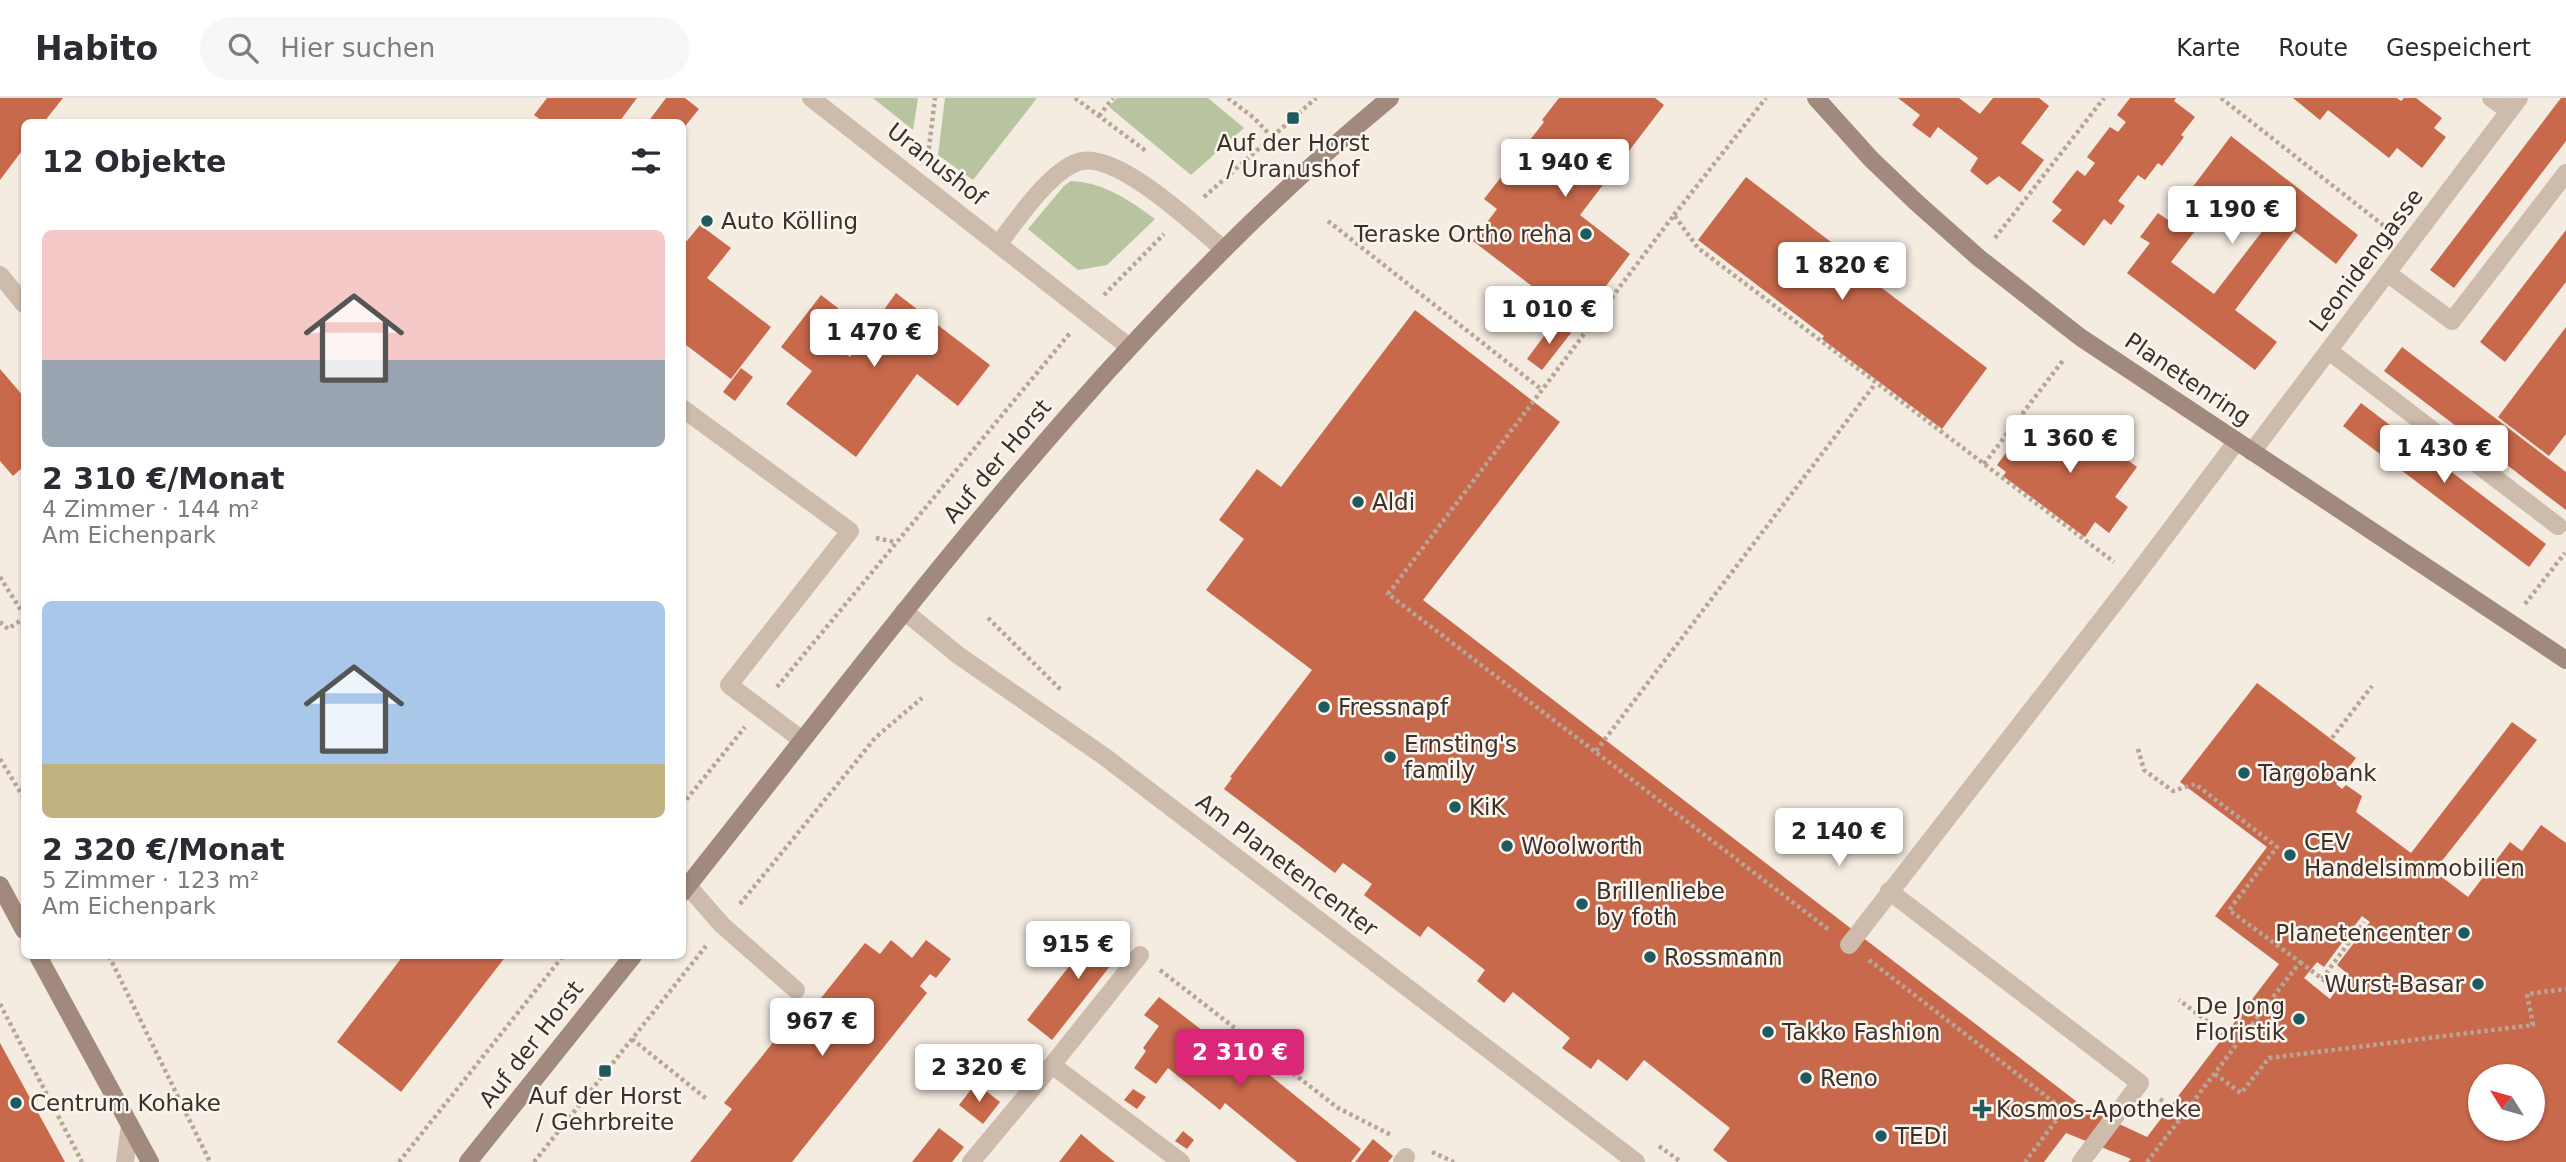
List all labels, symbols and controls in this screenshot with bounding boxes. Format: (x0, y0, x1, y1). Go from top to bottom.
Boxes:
search box (200, 17, 690, 80)
text: Habito (35, 29, 158, 68)
icon: search (224, 29, 262, 67)
text: Hier suchen (280, 33, 435, 63)
text: Karte (2176, 34, 2240, 62)
text: Route (2278, 34, 2348, 62)
text: Gespeichert (2386, 34, 2531, 62)
marker: Auf der Horst / Uranushof (1285, 110, 1301, 126)
street label: Uranushof (882, 117, 992, 211)
place label: Auf der Horst / Uranushof (1216, 130, 1370, 182)
pin: 1 940 € (1500, 140, 1630, 199)
icon: filters (627, 142, 665, 180)
text: 12 Objekte (42, 144, 226, 179)
text: 1 940 € (1517, 149, 1613, 175)
street label: Leonidengasse (2304, 184, 2428, 336)
pin: 1 190 € (2167, 186, 2297, 246)
text: 1 190 € (2184, 196, 2280, 222)
place label: Auto Kölling (721, 208, 858, 234)
marker: Auto Kölling (699, 213, 715, 229)
place label: Teraske Ortho reha (1353, 221, 1572, 247)
marker: Teraske Ortho reha (1578, 226, 1594, 242)
pin: 1 820 € (1777, 242, 1907, 302)
text: 1 820 € (1794, 252, 1890, 278)
icon: home (291, 275, 417, 401)
pin: 1 010 € (1484, 286, 1614, 346)
text: 1 010 € (1501, 296, 1597, 322)
pin: 1 470 € (809, 310, 939, 369)
text: 1 470 € (826, 319, 922, 345)
street label: Planetenring (2120, 327, 2256, 431)
street label: Auf der Horst (938, 394, 1056, 528)
pin: 1 360 € (2005, 416, 2135, 475)
text: 1 360 € (2022, 425, 2118, 451)
pin: 1 430 € (2379, 426, 2509, 485)
text: 1 430 € (2396, 435, 2492, 461)
text: 2 310 €/Monat (42, 461, 285, 496)
place label: Aldi (1372, 489, 1415, 515)
marker: Aldi (1350, 494, 1366, 510)
text: 4 Zimmer · 144 m² (42, 496, 259, 522)
text: Am Eichenpark (42, 522, 216, 548)
icon: home (291, 646, 417, 772)
place label: Fressnapf (1338, 694, 1449, 720)
marker: Fressnapf (1316, 699, 1332, 715)
place label: Ernsting's family (1404, 731, 1517, 783)
marker: Ernsting's family (1382, 749, 1398, 765)
place label: Targobank (2257, 760, 2377, 786)
marker: Targobank (2236, 765, 2252, 781)
street label: Am Planetencenter (1191, 788, 1383, 942)
place label: KiK (1469, 794, 1506, 820)
marker: KiK (1447, 799, 1463, 815)
pin: 2 140 € (1774, 808, 1904, 868)
text: 2 140 € (1791, 818, 1887, 844)
place label: CEV Handelsimmobilien (2304, 829, 2525, 881)
text: 2 320 €/Monat (42, 832, 285, 867)
place label: Woolworth (1521, 833, 1643, 859)
marker: Woolworth (1499, 838, 1515, 854)
marker: CEV Handelsimmobilien (2282, 847, 2298, 863)
text: 5 Zimmer · 123 m² (42, 867, 259, 893)
place label: Brillenliebe by foth (1596, 878, 1725, 930)
text: Am Eichenpark (42, 893, 216, 919)
marker: Brillenliebe by foth (1574, 896, 1590, 912)
place label: Planetencenter (2275, 920, 2451, 946)
pin: 915 € (1029, 922, 1127, 981)
marker: Planetencenter (2456, 925, 2472, 941)
text: 915 € (1042, 931, 1114, 957)
place label: Rossmann (1664, 944, 1783, 970)
marker: Rossmann (1642, 949, 1658, 965)
place label: Wurst-Basar (2324, 971, 2465, 997)
street label: Auf der Horst (474, 976, 588, 1112)
marker: Wurst-Basar (2470, 976, 2486, 992)
place label: De Jong Floristik (2195, 993, 2286, 1045)
pin: 967 € (773, 998, 871, 1058)
text: 967 € (786, 1008, 858, 1034)
marker: De Jong Floristik (2291, 1011, 2307, 1027)
place label: Takko Fashion (1781, 1019, 1940, 1045)
marker: Takko Fashion (1760, 1024, 1776, 1040)
pin: 2 310 € (1175, 1030, 1305, 1089)
text: 2 310 € (1192, 1039, 1288, 1065)
pin: 2 320 € (914, 1044, 1044, 1104)
text: 2 320 € (931, 1054, 1027, 1080)
marker: Auf der Horst / Gehrbreite (597, 1063, 613, 1079)
north arrow (2468, 1064, 2544, 1141)
map controls (2468, 1064, 2545, 1141)
place label: Reno (1820, 1065, 1878, 1091)
marker: Reno (1798, 1070, 1814, 1086)
place label: Auf der Horst / Gehrbreite (528, 1083, 682, 1135)
place label: Centrum Kohake (30, 1090, 221, 1116)
marker: Centrum Kohake (8, 1095, 24, 1111)
place label: Kosmos-Apotheke (1996, 1096, 2201, 1122)
marker: Kosmos-Apotheke (1974, 1101, 1990, 1117)
place label: TEDi (1894, 1123, 1948, 1149)
marker: TEDi (1873, 1128, 1889, 1144)

